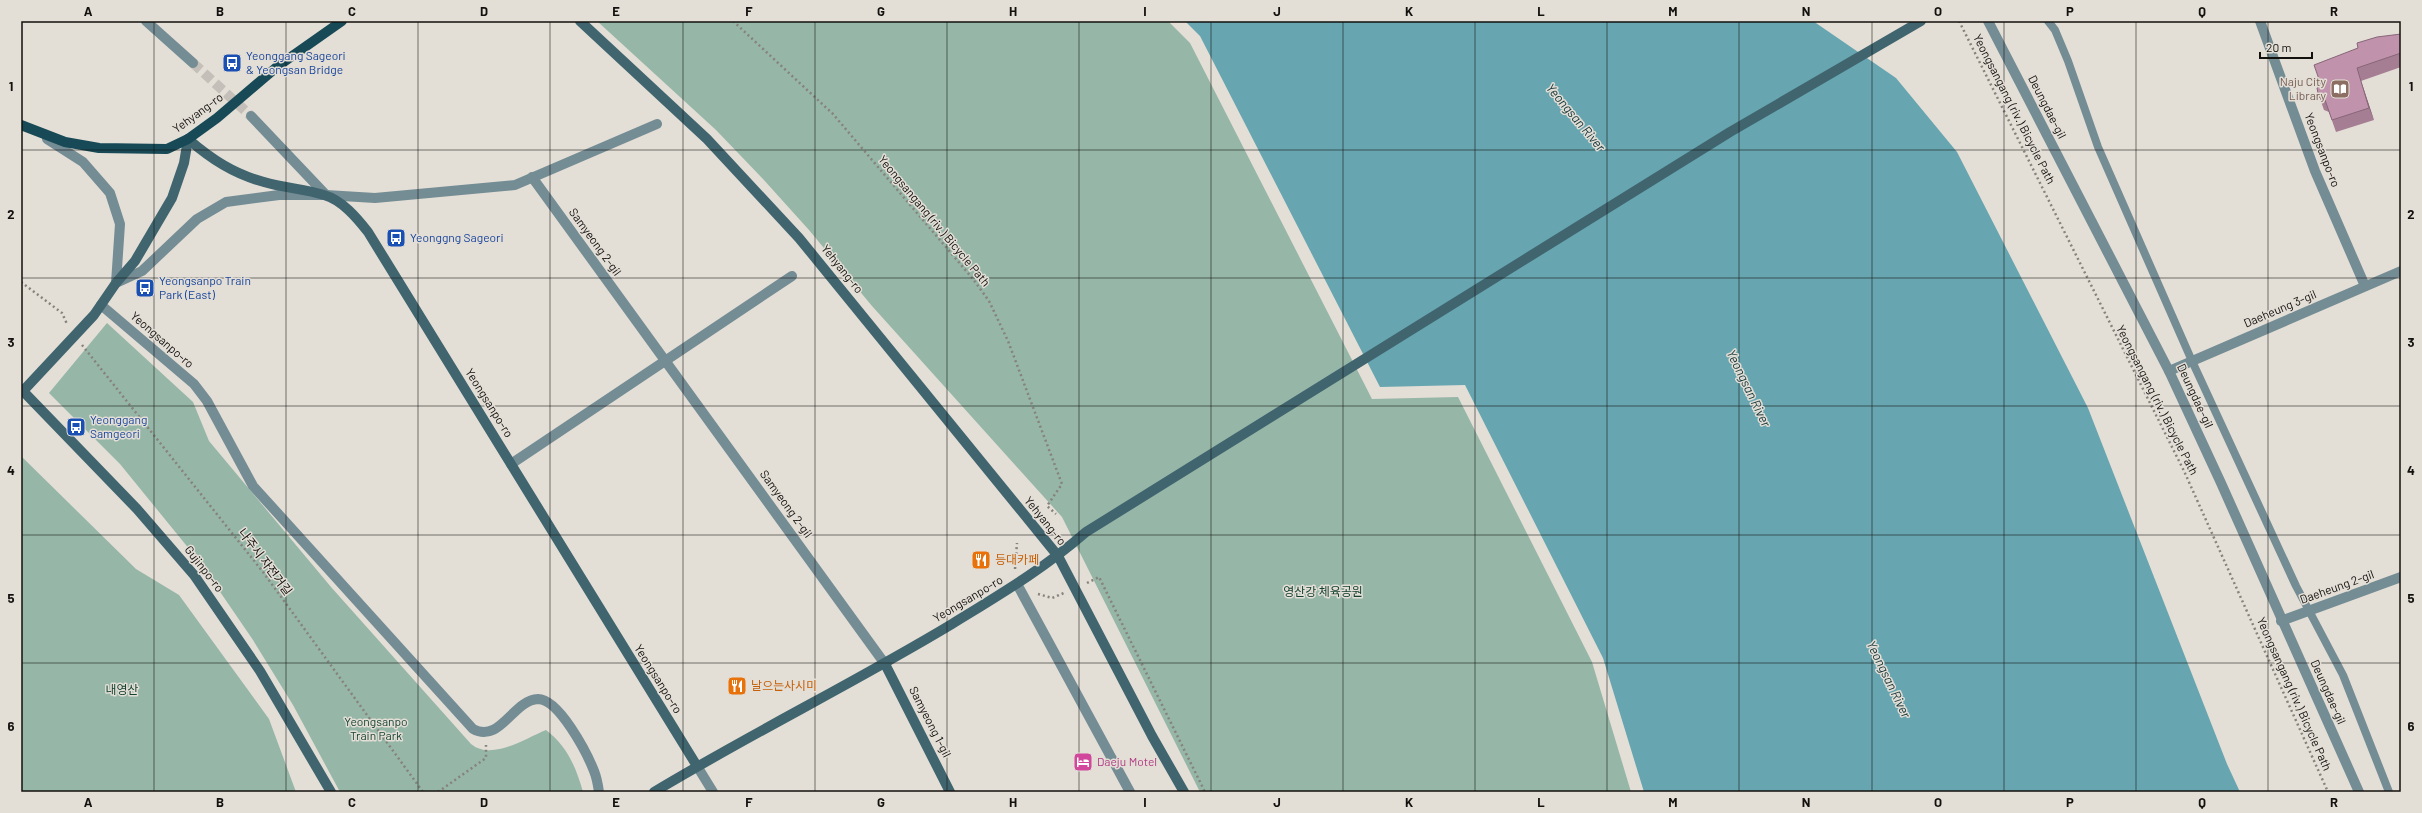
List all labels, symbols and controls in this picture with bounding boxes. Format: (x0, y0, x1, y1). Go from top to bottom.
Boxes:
text: A (84, 3, 93, 19)
text: B (216, 3, 224, 19)
text: C (348, 3, 356, 19)
text: D (480, 3, 488, 19)
text: E (612, 3, 620, 19)
text: F (745, 3, 753, 19)
text: G (877, 3, 885, 19)
text: H (1009, 3, 1017, 19)
text: I (1143, 3, 1147, 19)
text: J (1273, 3, 1281, 19)
text: K (1405, 3, 1413, 19)
text: L (1537, 3, 1545, 19)
text: M (1668, 3, 1678, 19)
text: N (1802, 3, 1810, 19)
text: O (1934, 3, 1942, 19)
text: P (2066, 3, 2074, 19)
text: Q (2198, 3, 2206, 19)
text: R (2330, 3, 2338, 19)
street label: Yeongsangang (riv.) Bicycle Path (1971, 31, 2059, 186)
scale bar (2260, 34, 2312, 60)
text: 20 m (2266, 40, 2292, 54)
place label: Yeonggang Sageori & Yeongsan Bridge (246, 48, 346, 76)
bus stop icon: Yeonggang Sageori & Yeongsan Bridge (221, 52, 243, 74)
street label: Deungdae-gil (2026, 73, 2070, 141)
place label: Naju City Library (2280, 74, 2326, 102)
text: 1 (9, 78, 13, 94)
library icon: Naju City Library (2329, 78, 2351, 100)
text: 1 (2409, 78, 2413, 94)
water label: Yeongsan River (1543, 80, 1609, 155)
street label: Yehyang-ro (170, 89, 225, 135)
street label: Yeongsanpo-ro (2302, 110, 2344, 189)
street label: Yeongsangang (riv.) Bicycle Path (876, 152, 994, 289)
street label: Samyeong 2-gil (567, 205, 625, 278)
text: 2 (7, 206, 15, 222)
text: 2 (2407, 206, 2415, 222)
bus stop icon: Yeonggng Sageori (385, 227, 407, 249)
place label: Yeonggng Sageori (410, 230, 504, 244)
street label: Yehyang-ro (819, 241, 867, 296)
place label: Yeongsanpo Train Park (East) (159, 273, 251, 301)
bus stop icon: Yeongsanpo Train Park (East) (134, 277, 156, 299)
street label: Daeheung 3-gil (2241, 286, 2318, 330)
street label: Yeongsanpo-ro (128, 308, 197, 370)
street label: Yeongsangang (riv.) Bicycle Path (2114, 322, 2202, 477)
text: 3 (7, 334, 15, 350)
text: 3 (2407, 334, 2415, 350)
water label: Yeongsan River (1723, 347, 1775, 429)
street label: Deungdae-gil (2175, 361, 2217, 430)
street label: Yeongsanpo-ro (463, 365, 517, 440)
place label: Yeonggang Samgeori (90, 412, 147, 440)
bus stop icon: Yeonggang Samgeori (65, 416, 87, 438)
text: 4 (7, 462, 15, 478)
text: 4 (2407, 462, 2415, 478)
street label: Samyeong 2-gil (758, 467, 816, 540)
street label: Yehyang-ro (1022, 493, 1070, 548)
street label: 나주시 자전거길 (236, 525, 295, 597)
street label: Gujinpo-ro (182, 542, 227, 594)
restaurant icon: 등대카페 (970, 549, 992, 571)
place label: 등대카페 (995, 552, 1039, 566)
street label: Daeheung 2-gil (2298, 566, 2376, 606)
street label: Yeongsanpo-ro (930, 572, 1005, 624)
park label: 영산강 체육공원 (1283, 584, 1363, 598)
text: 5 (7, 590, 15, 606)
text: 5 (2407, 590, 2415, 606)
street label: Yeongsangang (riv.) Bicycle Path (2255, 615, 2335, 772)
water label: Yeongsan River (1863, 638, 1915, 720)
street label: Yeongsanpo-ro (632, 641, 686, 716)
street label: Deungdae-gil (2308, 657, 2349, 726)
restaurant icon: 날으는사시미 (726, 675, 748, 697)
place label: 날으는사시미 (751, 678, 817, 692)
park label: 내영산 (105, 682, 139, 696)
street label: Samyeong 1-gil (907, 684, 955, 759)
park label: Yeongsanpo Train Park (344, 714, 408, 742)
text: 6 (8, 718, 15, 734)
text: 6 (2408, 718, 2415, 734)
hotel icon: Daeju Motel (1072, 751, 1094, 773)
place label: Daeju Motel (1097, 754, 1157, 768)
text: A (84, 794, 93, 810)
text: B (216, 794, 224, 810)
text: C (348, 794, 356, 810)
text: D (480, 794, 488, 810)
text: E (612, 794, 620, 810)
text: F (745, 794, 753, 810)
text: G (877, 794, 885, 810)
text: H (1009, 794, 1017, 810)
text: I (1143, 794, 1147, 810)
text: J (1273, 794, 1281, 810)
text: K (1405, 794, 1413, 810)
text: L (1537, 794, 1545, 810)
text: M (1668, 794, 1678, 810)
text: N (1802, 794, 1810, 810)
text: O (1934, 794, 1942, 810)
text: P (2066, 794, 2074, 810)
text: Q (2198, 794, 2206, 810)
text: R (2330, 794, 2338, 810)

